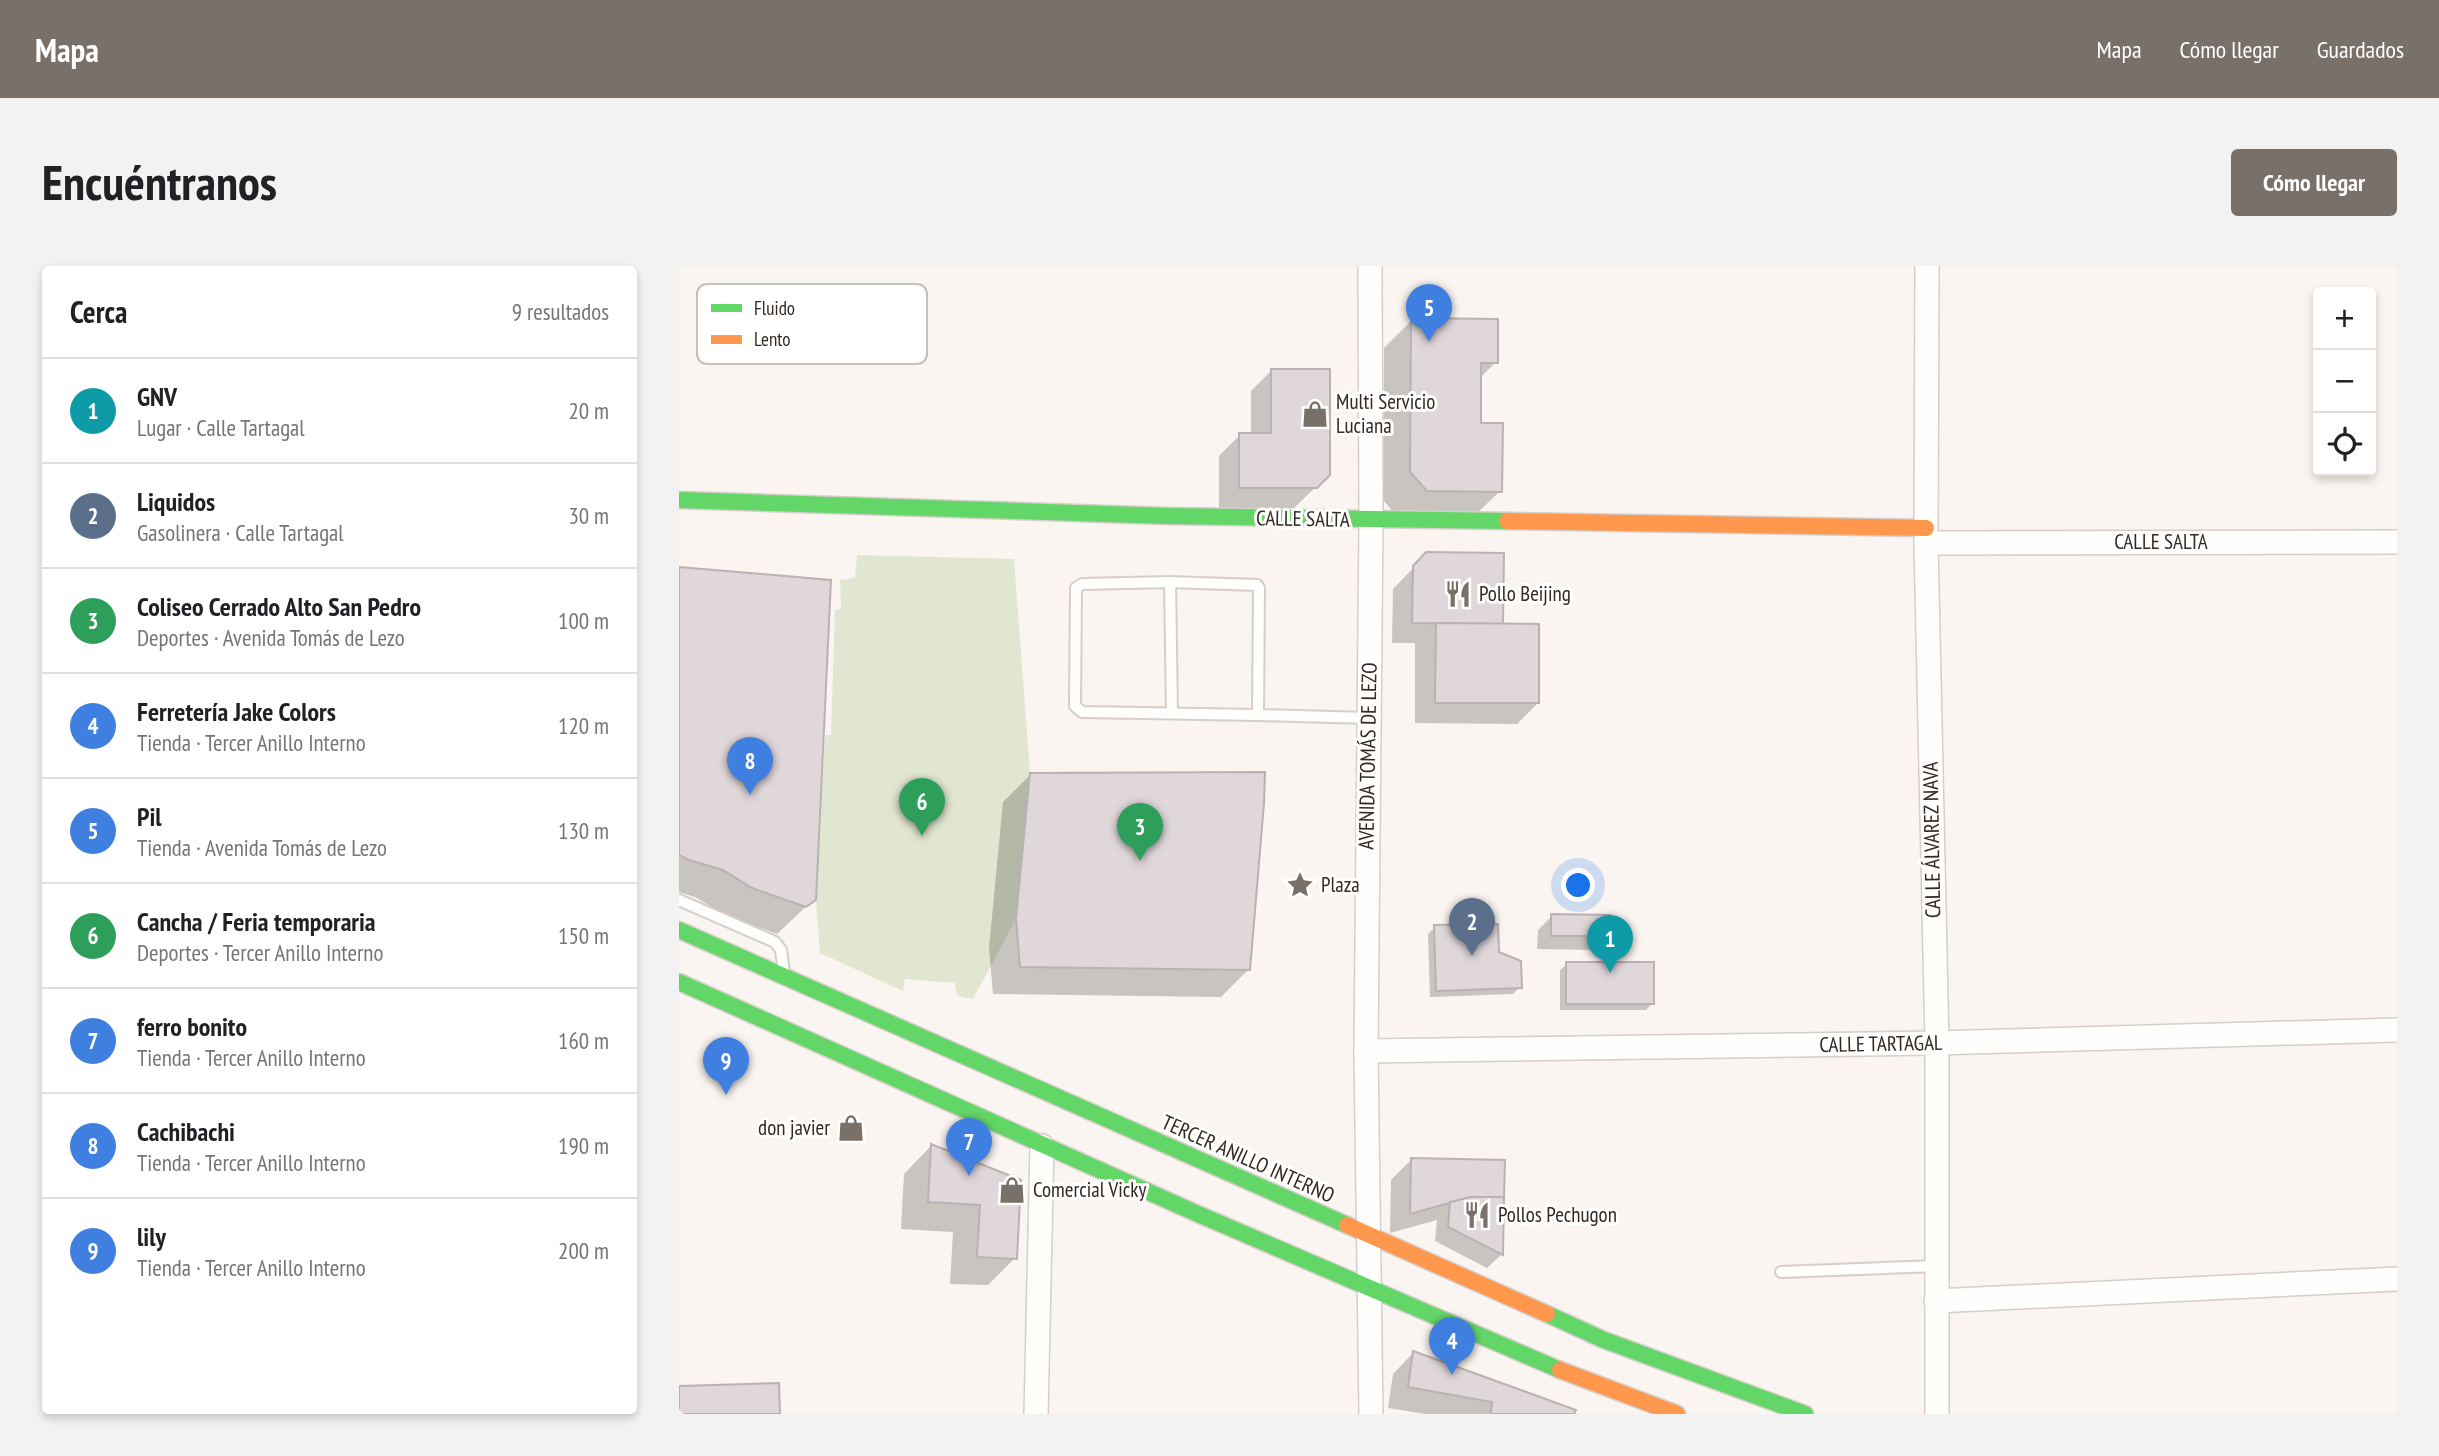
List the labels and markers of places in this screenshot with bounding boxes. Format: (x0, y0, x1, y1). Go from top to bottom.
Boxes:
pin: 5 (1406, 284, 1452, 342)
place label: Multi Servicio Luciana (1336, 388, 1435, 439)
shop icon: Multi Servicio Luciana (1300, 399, 1330, 429)
restaurant icon: Pollo Beijing (1443, 579, 1473, 609)
place label: Pollo Beijing (1479, 580, 1571, 607)
pin: 8 (727, 737, 773, 795)
pin: 6 (899, 778, 945, 836)
pin: 3 (1117, 803, 1163, 861)
place icon: Plaza (1285, 870, 1315, 900)
place label: Plaza (1321, 871, 1360, 898)
pin: 2 (1449, 898, 1495, 956)
pin: 1 (1587, 915, 1633, 973)
pin: 9 (703, 1037, 749, 1095)
shop icon: don javier (836, 1113, 866, 1143)
place label: don javier (758, 1114, 830, 1141)
pin: 7 (946, 1118, 992, 1176)
shop icon: Comercial Vicky (997, 1175, 1027, 1205)
place label: Comercial Vicky (1033, 1176, 1146, 1203)
restaurant icon: Pollos Pechugon (1462, 1200, 1492, 1230)
place label: Pollos Pechugon (1498, 1201, 1617, 1228)
pin: 4 (1429, 1317, 1475, 1375)

